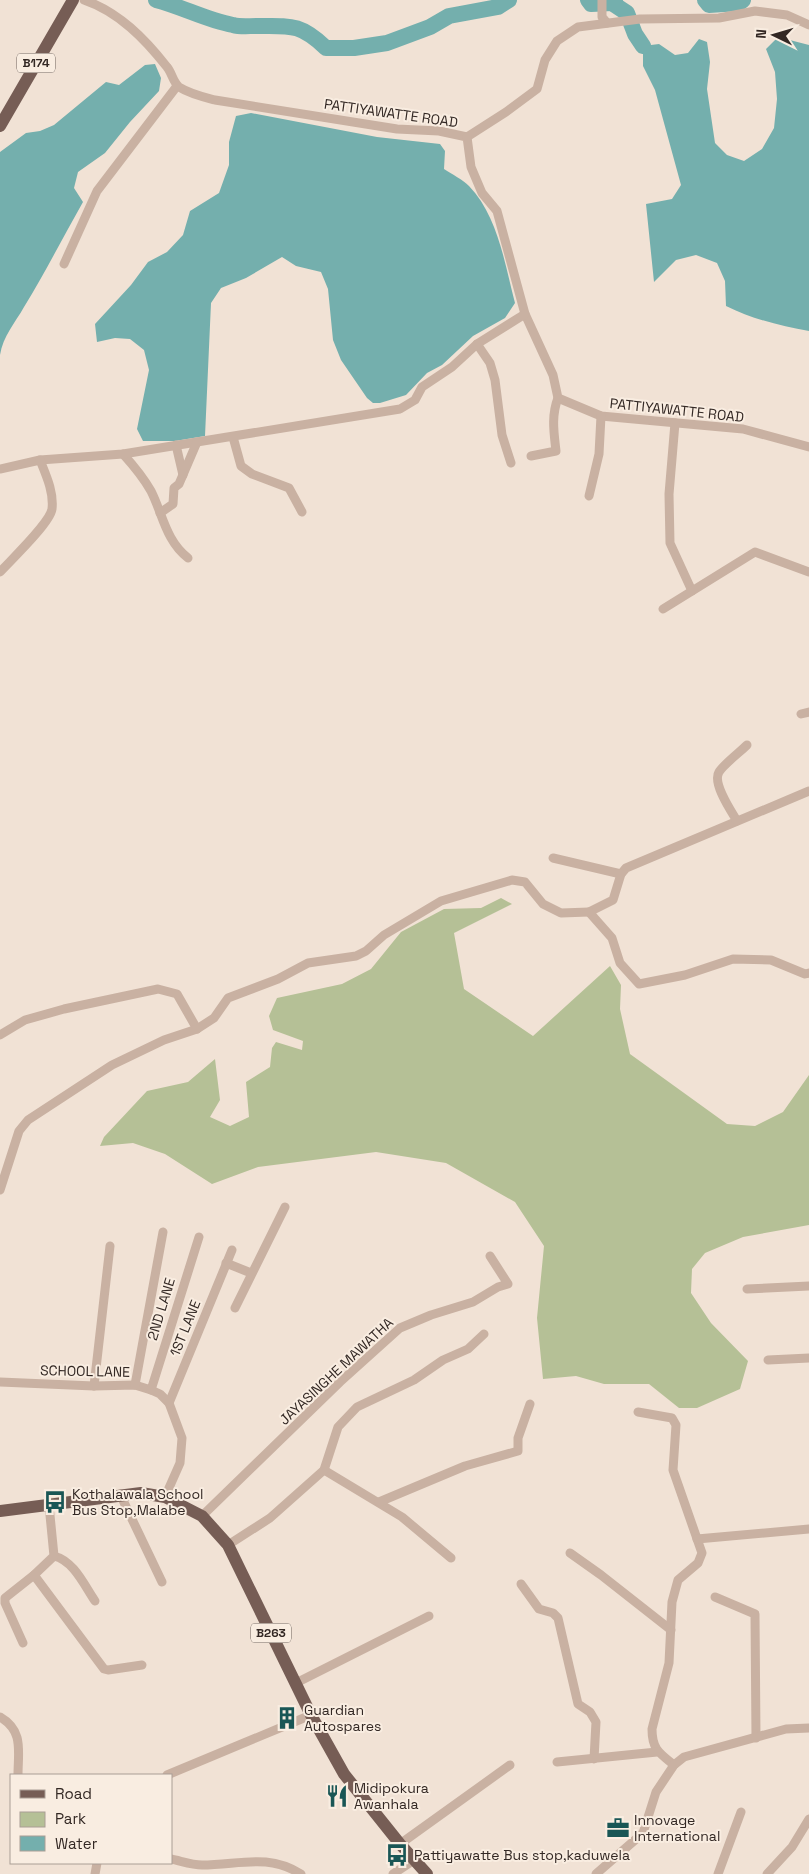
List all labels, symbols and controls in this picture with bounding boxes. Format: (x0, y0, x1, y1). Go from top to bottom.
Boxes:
north arrow (749, 10, 799, 60)
text: N (752, 28, 770, 39)
road number: B174 (17, 54, 55, 72)
street label: PATTIYAWATTE ROAD (323, 95, 459, 131)
street label: PATTIYAWATTE ROAD (609, 394, 745, 426)
street label: 2ND LANE (143, 1276, 179, 1342)
street label: 1ST LANE (166, 1297, 204, 1359)
street label: JAYASINGHE MAWATHA (275, 1313, 397, 1429)
street label: SCHOOL LANE (40, 1361, 130, 1381)
place label: Kothalawala School Bus Stop,Malabe (72, 1485, 204, 1519)
bus stop icon: Kothalawala School Bus Stop,Malabe (42, 1489, 68, 1515)
road number: B263 (251, 1624, 291, 1642)
place label: Guardian Autospares (304, 1701, 381, 1735)
building icon: Guardian Autospares (274, 1705, 300, 1731)
legend (10, 1774, 172, 1864)
place label: Midipokura Awanhala (354, 1779, 429, 1813)
restaurant icon: Midipokura Awanhala (324, 1783, 350, 1809)
text: Road (55, 1784, 92, 1803)
text: Park (55, 1809, 86, 1828)
place label: Innovage International (634, 1811, 720, 1845)
office icon: Innovage International (605, 1815, 631, 1841)
text: Water (55, 1834, 98, 1853)
bus stop icon: Pattiyawatte Bus stop,kaduwela (384, 1842, 410, 1868)
place label: Pattiyawatte Bus stop,kaduwela (414, 1846, 630, 1864)

